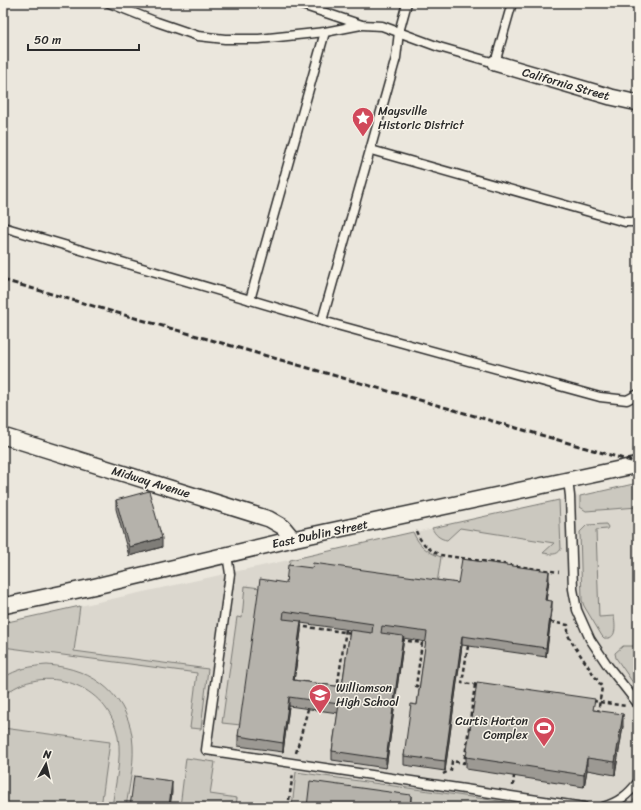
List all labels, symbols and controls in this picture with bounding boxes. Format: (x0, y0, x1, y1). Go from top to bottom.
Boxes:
scale bar (28, 26, 139, 52)
text: 50 m (34, 29, 61, 51)
street label: California Street (520, 61, 612, 107)
place label: Maysville Historic District (378, 100, 465, 136)
place icon: Maysville Historic District (350, 105, 376, 138)
street label: Midway Avenue (109, 460, 193, 504)
street label: East Dublin Street (270, 513, 370, 555)
place label: Williamson High School (336, 677, 399, 713)
school or university icon: Williamson High School (307, 682, 333, 715)
place label: Curtis Horton Complex (455, 710, 529, 746)
sports icon: Curtis Horton Complex (531, 715, 557, 748)
north arrow (26, 744, 66, 784)
text: N (41, 745, 53, 765)

